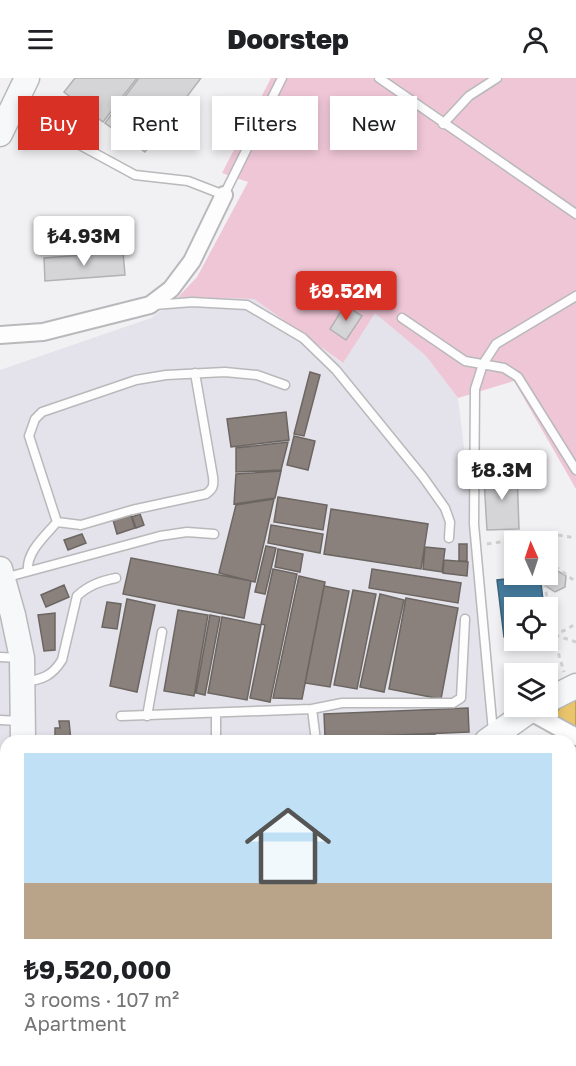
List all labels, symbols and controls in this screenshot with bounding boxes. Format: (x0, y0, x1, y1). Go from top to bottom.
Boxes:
icon: menu (24, 23, 57, 56)
text: Doorstep (227, 23, 349, 55)
icon: person (519, 23, 552, 56)
chip: Buy (18, 96, 99, 150)
chip: Rent (111, 96, 200, 150)
chip: Filters (212, 96, 318, 150)
chip: New (330, 96, 417, 150)
pin: ₺4.93M (35, 216, 133, 267)
text: ₺4.93M (47, 223, 121, 247)
pin: ₺9.52M (297, 271, 395, 322)
text: ₺9.52M (310, 278, 382, 302)
pin: ₺8.3M (460, 450, 544, 501)
text: ₺8.3M (472, 457, 532, 481)
north arrow (504, 531, 558, 585)
map controls (504, 531, 558, 717)
button: locate (504, 597, 558, 651)
button: layers (504, 663, 558, 717)
icon: home (234, 792, 342, 900)
text: ₺9,520,000 (24, 954, 171, 985)
text: 3 rooms · 107 m² (24, 987, 179, 1011)
text: Apartment (24, 1011, 127, 1035)

